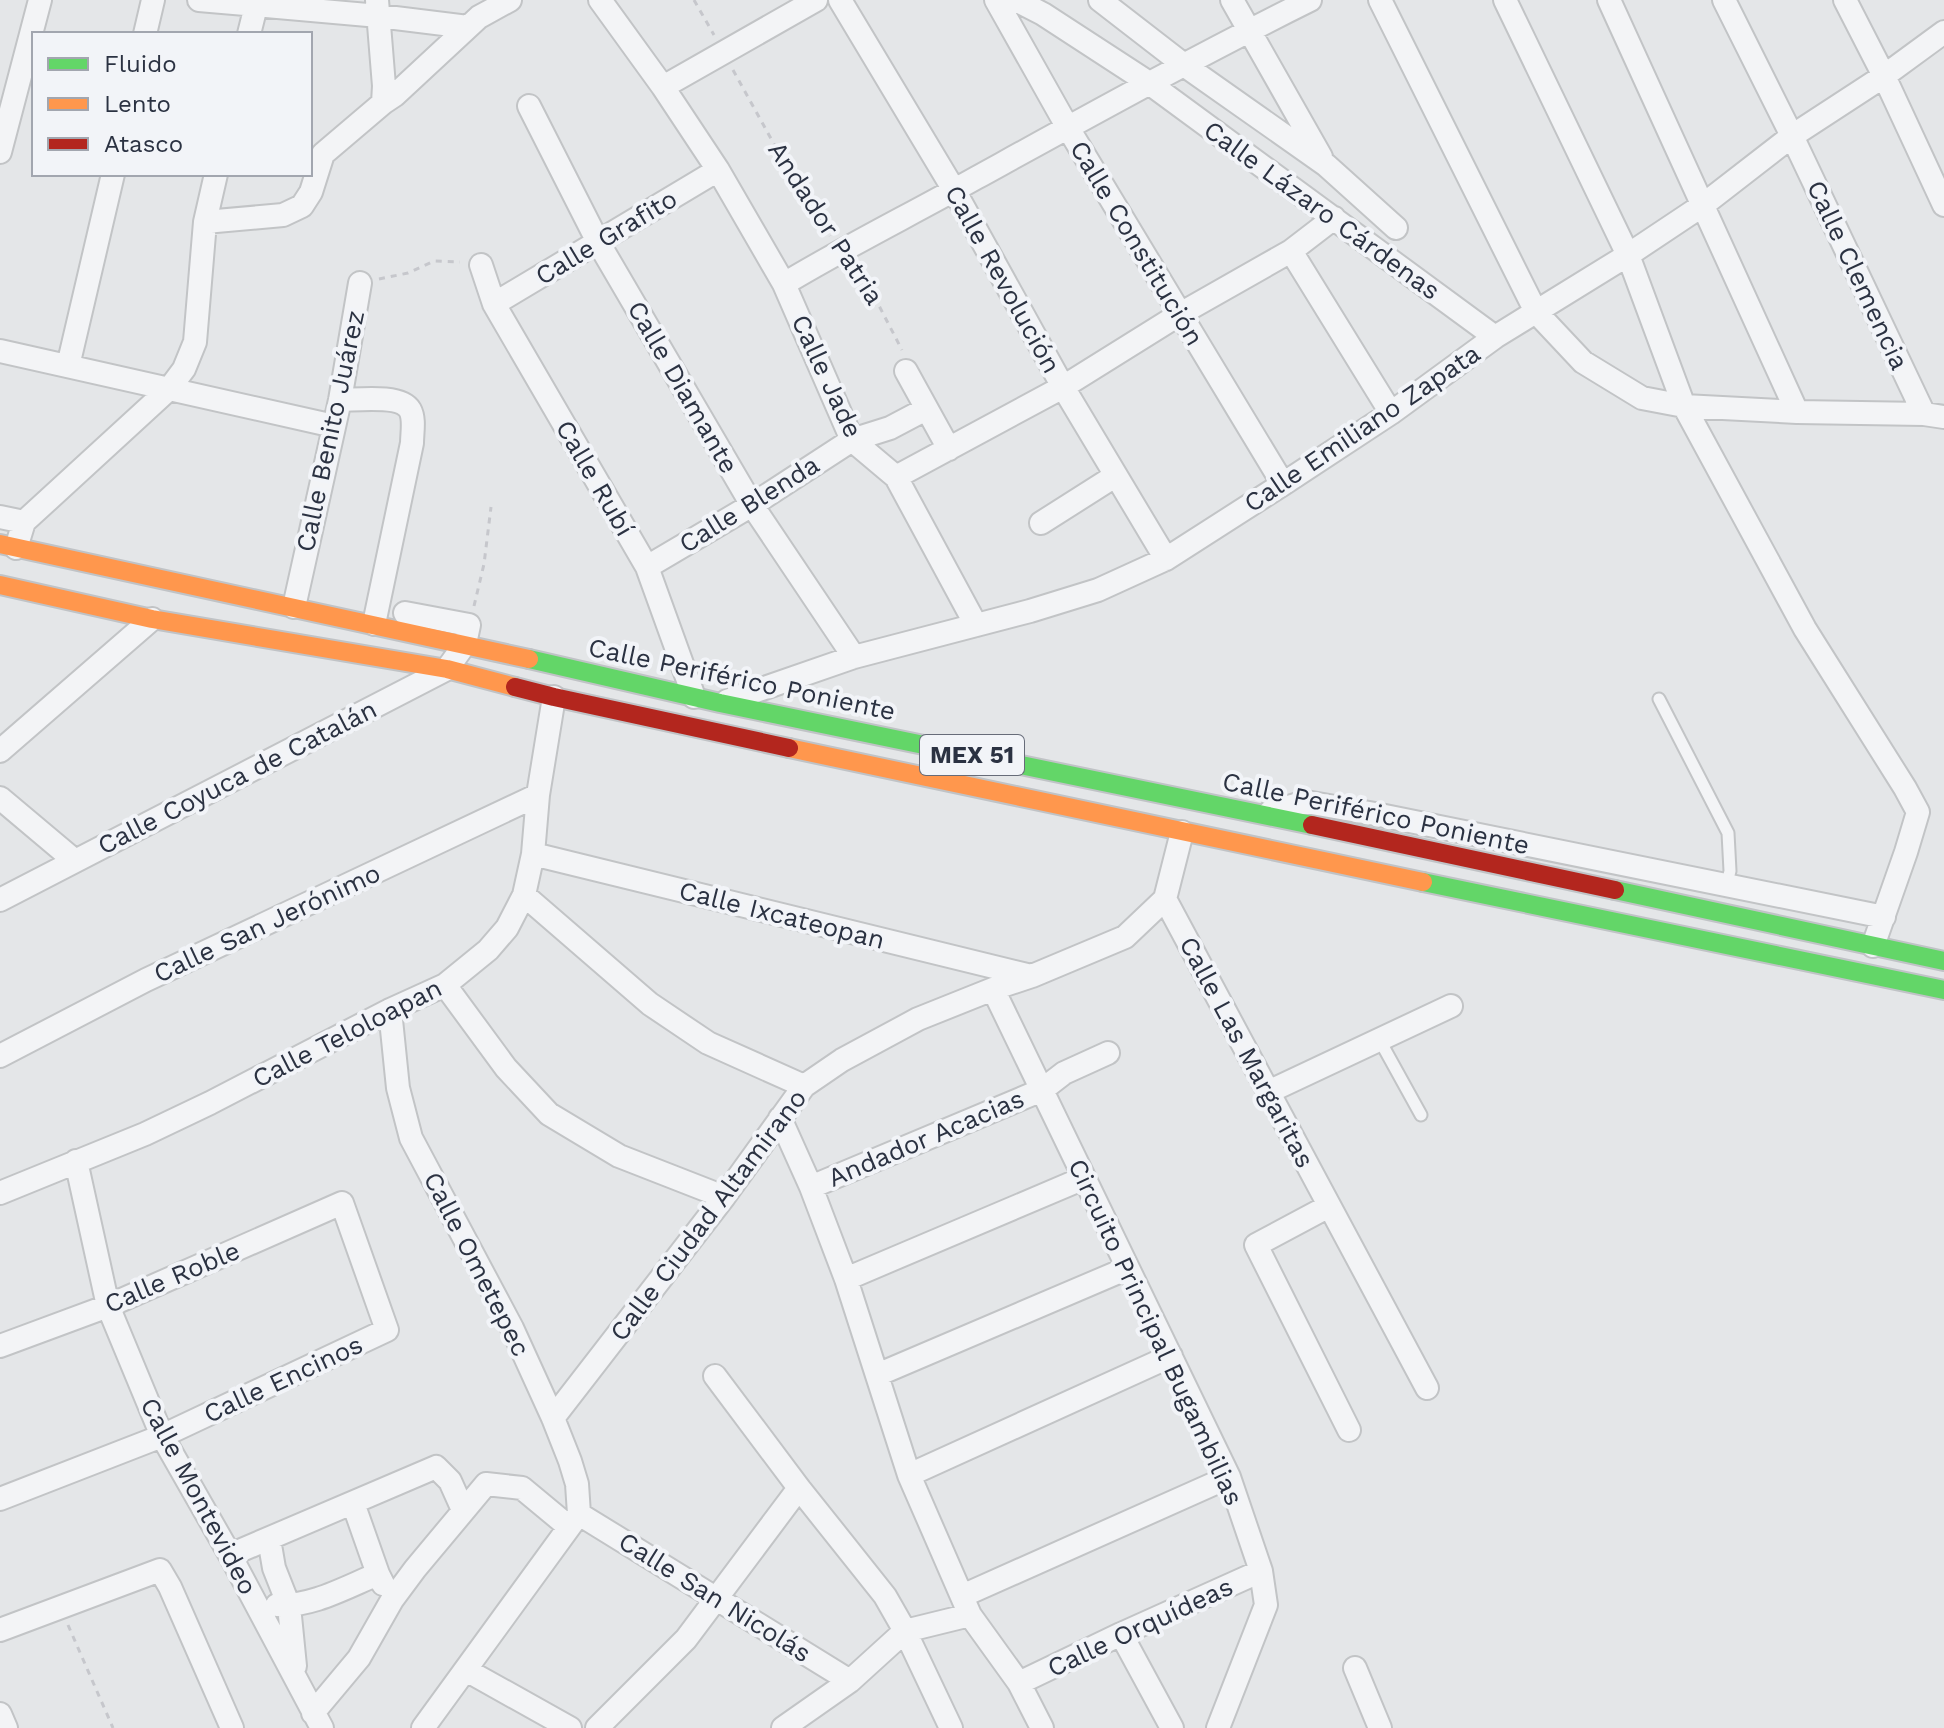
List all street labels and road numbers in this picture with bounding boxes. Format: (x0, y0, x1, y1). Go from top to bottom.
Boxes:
street label: Calle Lázaro Cárdenas (1198, 114, 1446, 306)
street label: Calle Constitución (1064, 135, 1210, 351)
street label: Andador Patria (762, 136, 890, 310)
street label: Calle Clemencia (1801, 176, 1915, 375)
street label: Calle Revolución (939, 180, 1067, 378)
street label: Calle Grafito (530, 183, 682, 291)
street label: Calle Diamante (622, 296, 744, 478)
street label: Calle Benito Juárez (290, 307, 370, 555)
street label: Calle Jade (786, 310, 868, 442)
street label: Calle Emiliano Zapata (1238, 338, 1486, 518)
street label: Calle Rubí (550, 415, 640, 541)
street label: Calle Blenda (673, 449, 825, 559)
street label: Calle Periférico Poniente (586, 632, 898, 726)
street label: Calle Coyuca de Catalán (93, 694, 381, 860)
road number: MEX 51 (920, 735, 1024, 775)
street label: Calle Periférico Poniente (1220, 766, 1532, 860)
street label: Calle San Jerónimo (149, 857, 385, 989)
street label: Calle Ixcateopan (676, 875, 888, 955)
street label: Calle Las Margaritas (1173, 931, 1321, 1173)
street label: Calle Teloloapan (247, 972, 447, 1094)
street label: Calle Ciudad Altamirano (604, 1083, 812, 1347)
street label: Andador Acacias (823, 1083, 1029, 1193)
street label: Circuito Principal Bugambilias (1062, 1154, 1250, 1510)
street label: Calle Ometepec (418, 1167, 536, 1361)
street label: Calle Roble (100, 1235, 244, 1319)
street label: Calle Encinos (199, 1329, 367, 1429)
street label: Calle Montevideo (134, 1392, 264, 1600)
street label: Calle San Nicolás (613, 1526, 817, 1668)
street label: Calle Orquídeas (1043, 1571, 1237, 1683)

